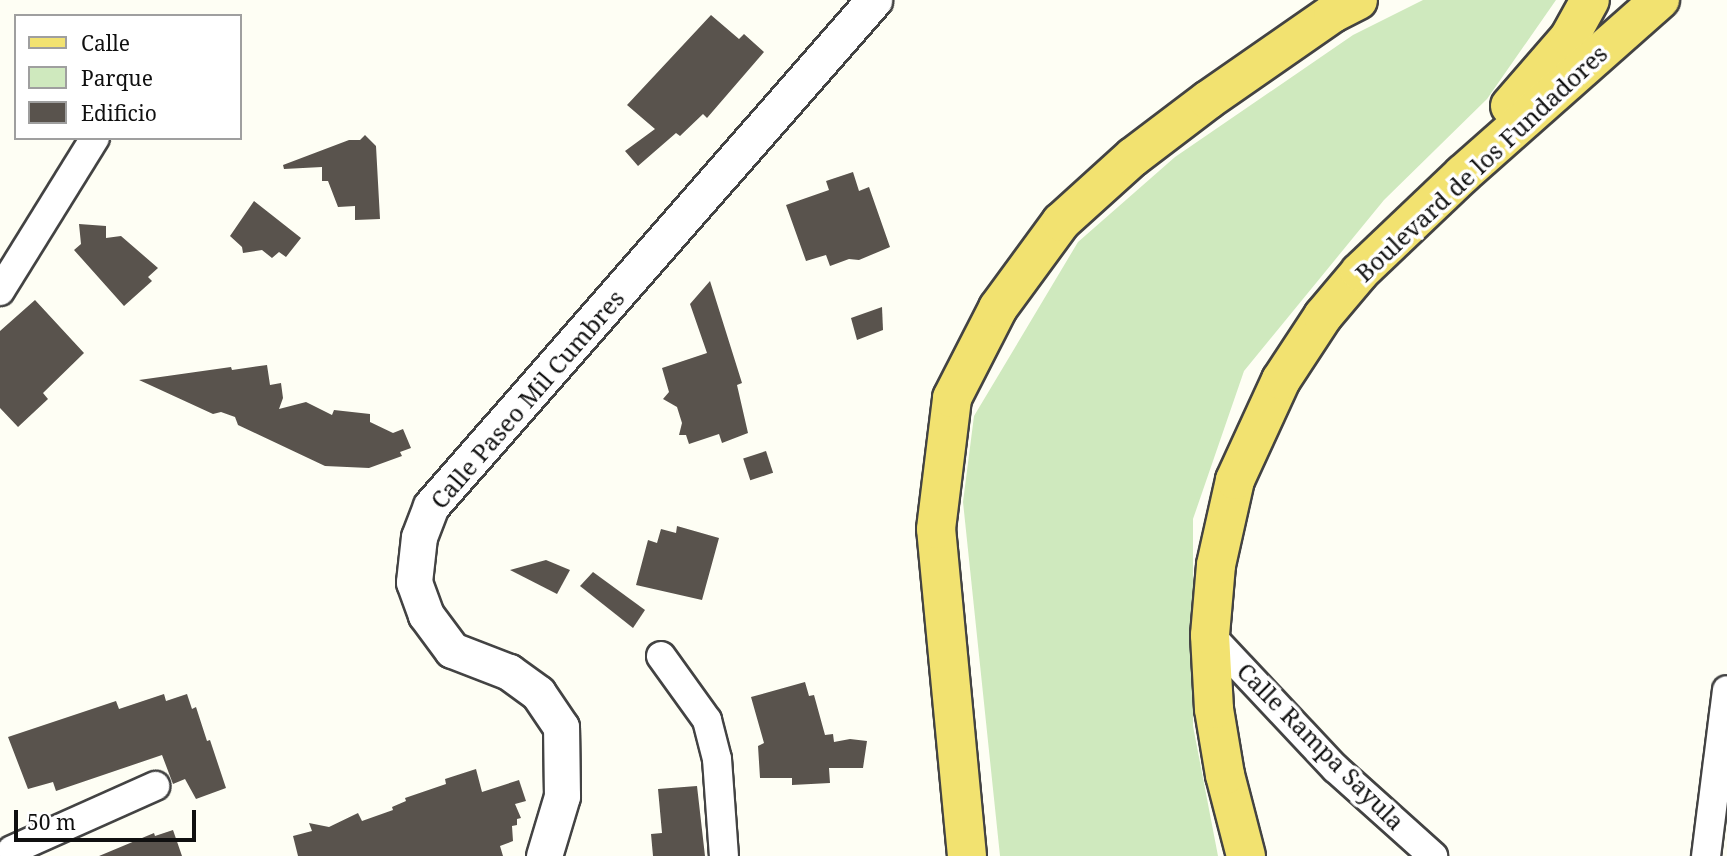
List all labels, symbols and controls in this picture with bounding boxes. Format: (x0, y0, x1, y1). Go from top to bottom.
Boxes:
legend (14, 14, 242, 140)
text: Calle (81, 29, 130, 57)
street label: Boulevard de los Fundadores (1349, 39, 1613, 287)
text: Parque (81, 64, 153, 92)
text: Edificio (81, 99, 157, 127)
street label: Calle Paseo Mil Cumbres (424, 284, 630, 514)
street label: Calle Rampa Sayula (1231, 656, 1411, 836)
scale bar (18, 796, 200, 840)
text: 50 m (27, 808, 76, 836)

